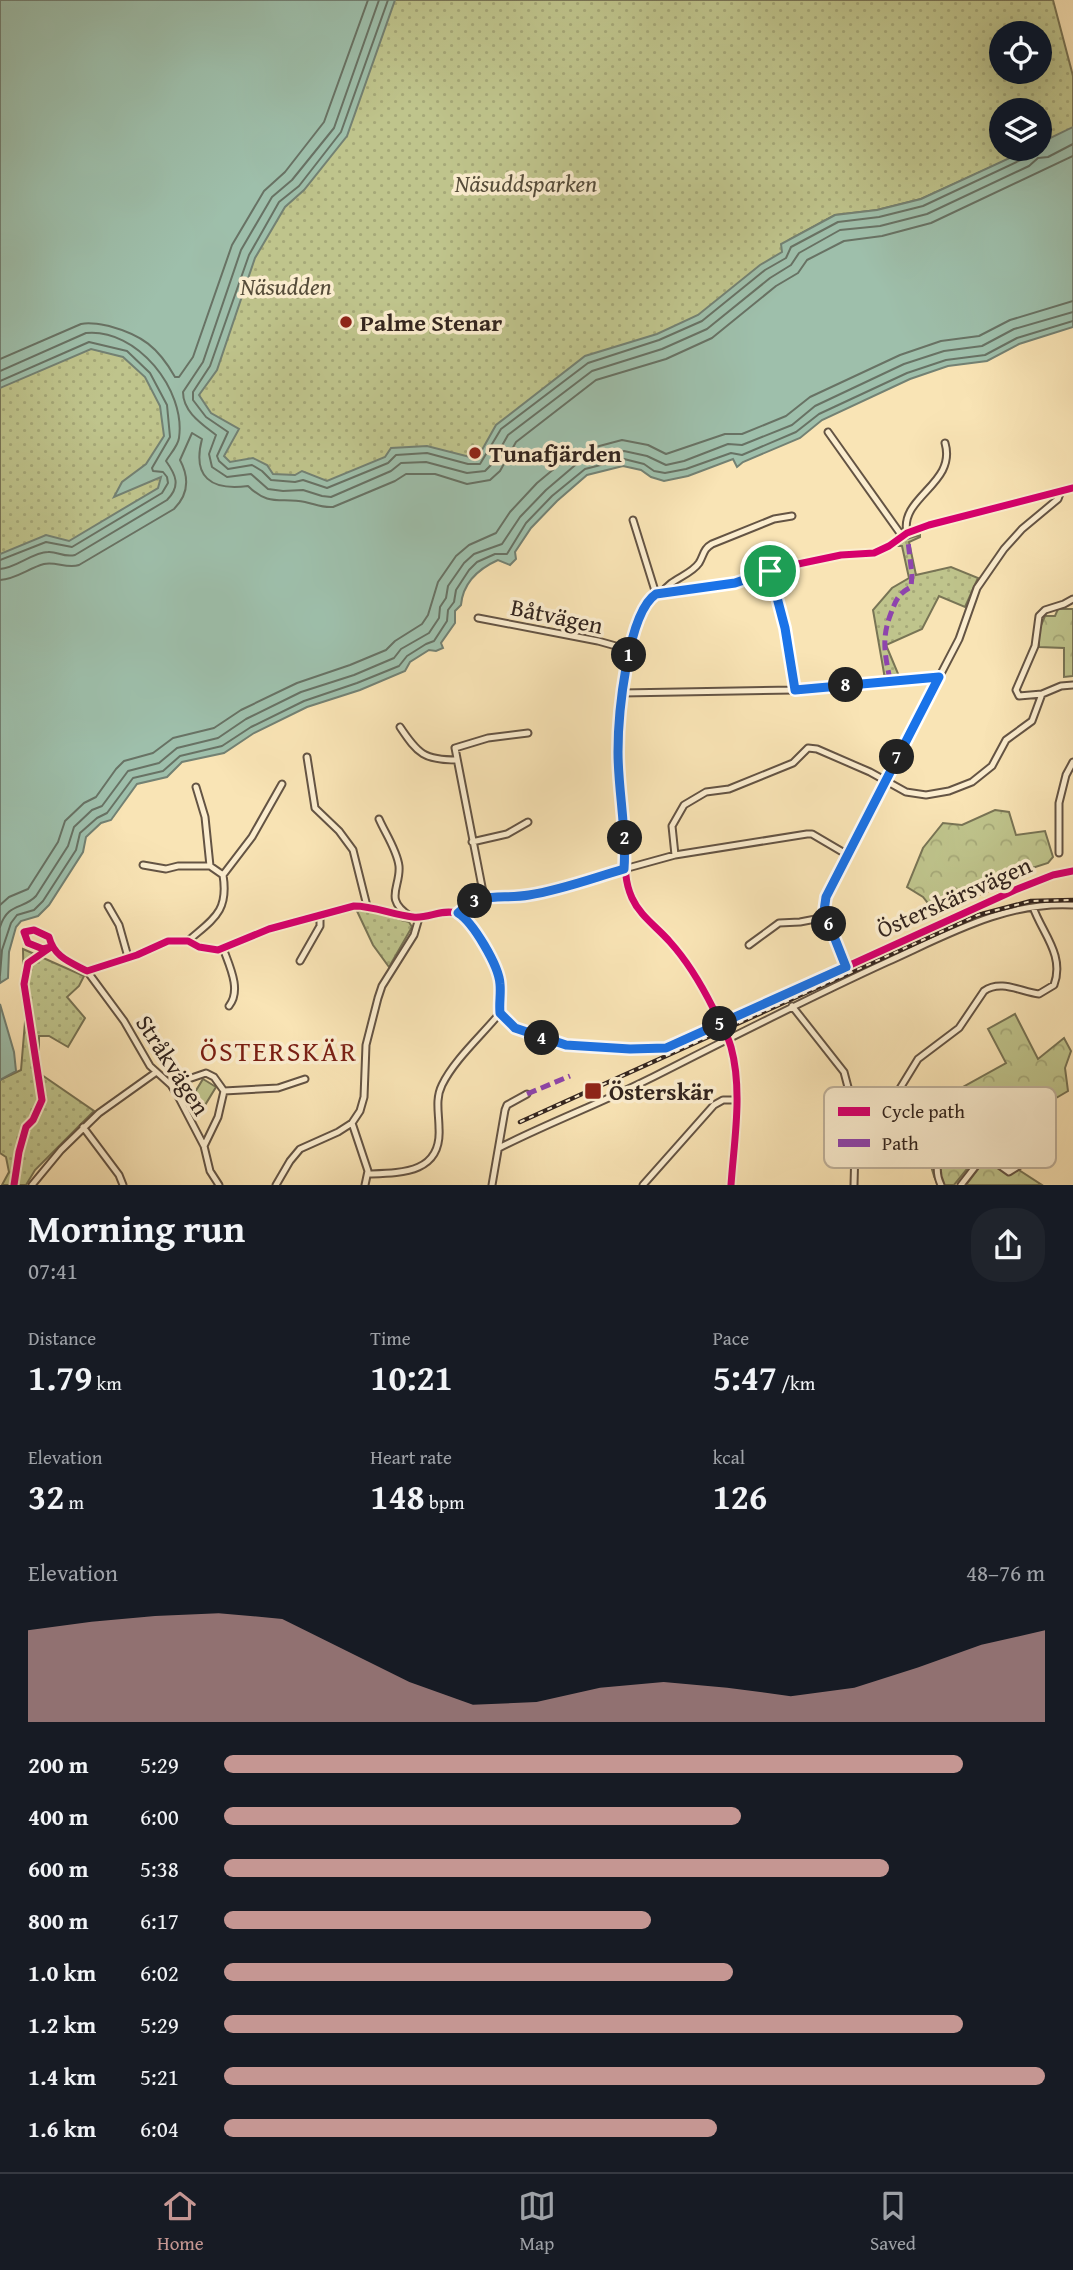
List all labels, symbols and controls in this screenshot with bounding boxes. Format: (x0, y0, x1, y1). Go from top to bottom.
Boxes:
map controls (989, 21, 1052, 161)
button: locate (989, 21, 1052, 84)
button: layers (989, 98, 1052, 161)
park label: Näsuddsparken (454, 166, 597, 201)
park label: Näsudden (239, 269, 332, 304)
place label: Palme Stenar (360, 305, 502, 340)
marker: Palme Stenar (338, 314, 354, 330)
place label: Tunafjärden (489, 436, 622, 471)
marker: Tunafjärden (467, 445, 483, 461)
pin (740, 541, 800, 601)
icon: arrive (751, 552, 789, 590)
street label: Båtvägen (508, 589, 607, 643)
pin: 1 (612, 638, 646, 672)
text: 1 (624, 640, 633, 668)
pin: 8 (828, 668, 864, 702)
text: 8 (841, 670, 850, 698)
pin: 7 (880, 740, 914, 774)
text: 7 (892, 742, 901, 770)
pin: 2 (608, 820, 642, 856)
text: 2 (620, 823, 629, 851)
street label: Österskärsvägen (871, 847, 1038, 947)
pin: 3 (458, 884, 492, 918)
text: 3 (470, 886, 479, 914)
pin: 6 (812, 906, 846, 942)
text: 6 (824, 909, 833, 937)
pin: 5 (702, 1006, 738, 1042)
street label: Stråkvägen (127, 1008, 219, 1123)
text: 5 (715, 1009, 724, 1037)
pin: 4 (524, 1020, 560, 1056)
text: 4 (537, 1023, 546, 1051)
district label: ÖSTERSKÄR (200, 1030, 358, 1071)
place label: Österskär (609, 1074, 714, 1109)
marker: Österskär (583, 1081, 603, 1101)
legend (824, 1087, 1056, 1168)
text: Cycle path (882, 1097, 965, 1125)
text: Path (882, 1129, 919, 1157)
text: Morning run (28, 1200, 245, 1256)
button: share (971, 1208, 1045, 1282)
text: 07:41 (28, 1254, 78, 1287)
text: Distance (28, 1324, 96, 1352)
text: Time (370, 1324, 411, 1352)
text: Pace (713, 1324, 749, 1352)
text: 1.79 (28, 1352, 92, 1403)
text: 10:21 (370, 1352, 453, 1403)
text: 5:47 (713, 1352, 777, 1403)
text: km (92, 1369, 122, 1397)
text: /km (777, 1369, 815, 1397)
text: Elevation (28, 1443, 102, 1471)
text: Heart rate (370, 1443, 452, 1471)
text: kcal (713, 1443, 745, 1471)
text: 32 (28, 1471, 64, 1522)
text: 148 (370, 1471, 425, 1522)
text: 126 (713, 1471, 767, 1522)
text: m (64, 1488, 84, 1516)
text: bpm (425, 1488, 465, 1516)
text: Elevation (28, 1556, 118, 1589)
text: 48–76 m (966, 1556, 1045, 1589)
text: 200 m (28, 1748, 89, 1781)
text: 5:29 (140, 1748, 179, 1781)
text: 400 m (28, 1800, 89, 1833)
text: 6:00 (140, 1800, 179, 1833)
text: 600 m (28, 1852, 89, 1885)
text: 5:38 (140, 1852, 179, 1885)
text: 800 m (28, 1904, 89, 1937)
text: 6:17 (140, 1904, 179, 1937)
text: 1.0 km (28, 1956, 96, 1989)
text: 6:02 (140, 1956, 179, 1989)
text: 1.2 km (28, 2008, 96, 2041)
text: 5:29 (140, 2008, 179, 2041)
text: 1.4 km (28, 2060, 96, 2093)
text: 5:21 (140, 2060, 179, 2093)
text: 1.6 km (28, 2112, 96, 2145)
text: 6:04 (140, 2112, 179, 2145)
tab: Home (157, 2187, 204, 2257)
tab: Map (518, 2187, 556, 2257)
tab: Saved (870, 2187, 916, 2257)

